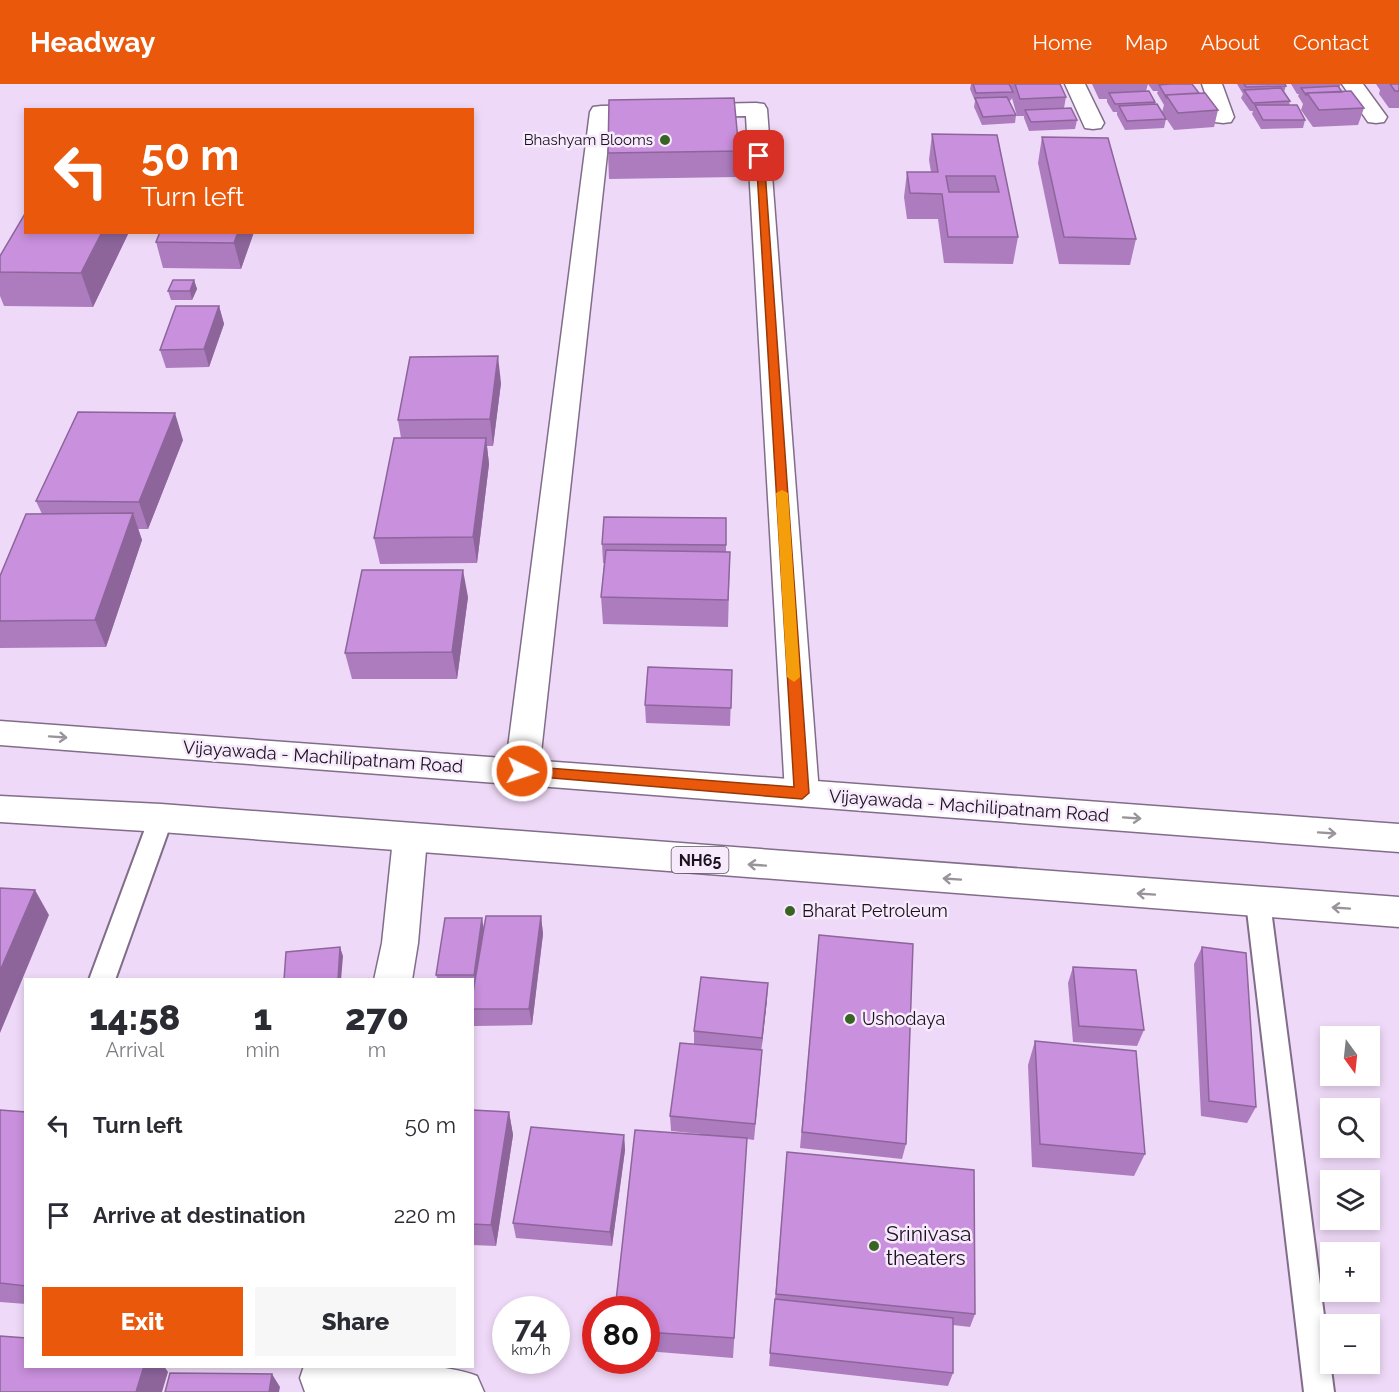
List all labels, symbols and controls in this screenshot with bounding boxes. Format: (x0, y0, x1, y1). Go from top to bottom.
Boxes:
text: Headway (30, 26, 155, 59)
text: Home (1033, 30, 1092, 55)
text: Map (1125, 30, 1168, 55)
text: About (1201, 30, 1260, 55)
text: Contact (1293, 30, 1369, 55)
pin (733, 130, 784, 181)
text: 50 m (141, 131, 239, 180)
place label: Bhashyam Blooms (524, 131, 653, 149)
icon: left (42, 132, 120, 210)
marker: Bhashyam Blooms (658, 133, 672, 147)
icon: arrive (742, 139, 775, 172)
text: Turn left (141, 181, 244, 212)
one-way arrow (48, 732, 68, 743)
street label: Vijayawada - Machilipatnam Road (182, 736, 464, 777)
position arrow (490, 739, 554, 803)
street label: Vijayawada - Machilipatnam Road (828, 785, 1110, 826)
one-way arrow (1122, 813, 1142, 824)
one-way arrow (1316, 827, 1336, 838)
road number: NH65 (672, 847, 728, 873)
one-way arrow (748, 859, 768, 870)
one-way arrow (942, 873, 962, 884)
one-way arrow (1137, 888, 1157, 899)
place label: Bharat Petroleum (802, 900, 948, 921)
one-way arrow (1331, 902, 1351, 913)
marker: Bharat Petroleum (783, 904, 797, 918)
text: 14:58 (89, 996, 180, 1038)
text: 1 (253, 996, 272, 1038)
text: 270 (345, 996, 409, 1038)
place label: Ushodaya (862, 1008, 945, 1029)
marker: Ushodaya (843, 1012, 857, 1026)
north arrow (1320, 1026, 1380, 1086)
map controls (1320, 1026, 1380, 1374)
text: Arrival (105, 1038, 164, 1062)
text: min (246, 1038, 280, 1062)
text: m (368, 1038, 386, 1062)
button: search (1320, 1098, 1380, 1158)
icon: left (42, 1109, 75, 1142)
text: Turn left (93, 1112, 183, 1138)
text: 50 m (405, 1112, 456, 1138)
button: layers (1320, 1170, 1380, 1230)
icon: arrive (42, 1199, 75, 1232)
text: Arrive at destination (93, 1202, 306, 1228)
text: 220 m (394, 1202, 456, 1228)
place label: Srinivasa theaters (886, 1221, 971, 1270)
marker: Srinivasa theaters (867, 1239, 881, 1253)
button: + (1320, 1242, 1380, 1302)
button: Exit (42, 1287, 243, 1356)
button: Share (255, 1287, 456, 1356)
speed limit sign: 80 (582, 1296, 660, 1374)
text: 74 (515, 1310, 547, 1345)
button: − (1320, 1314, 1380, 1374)
text: km/h (511, 1341, 551, 1359)

